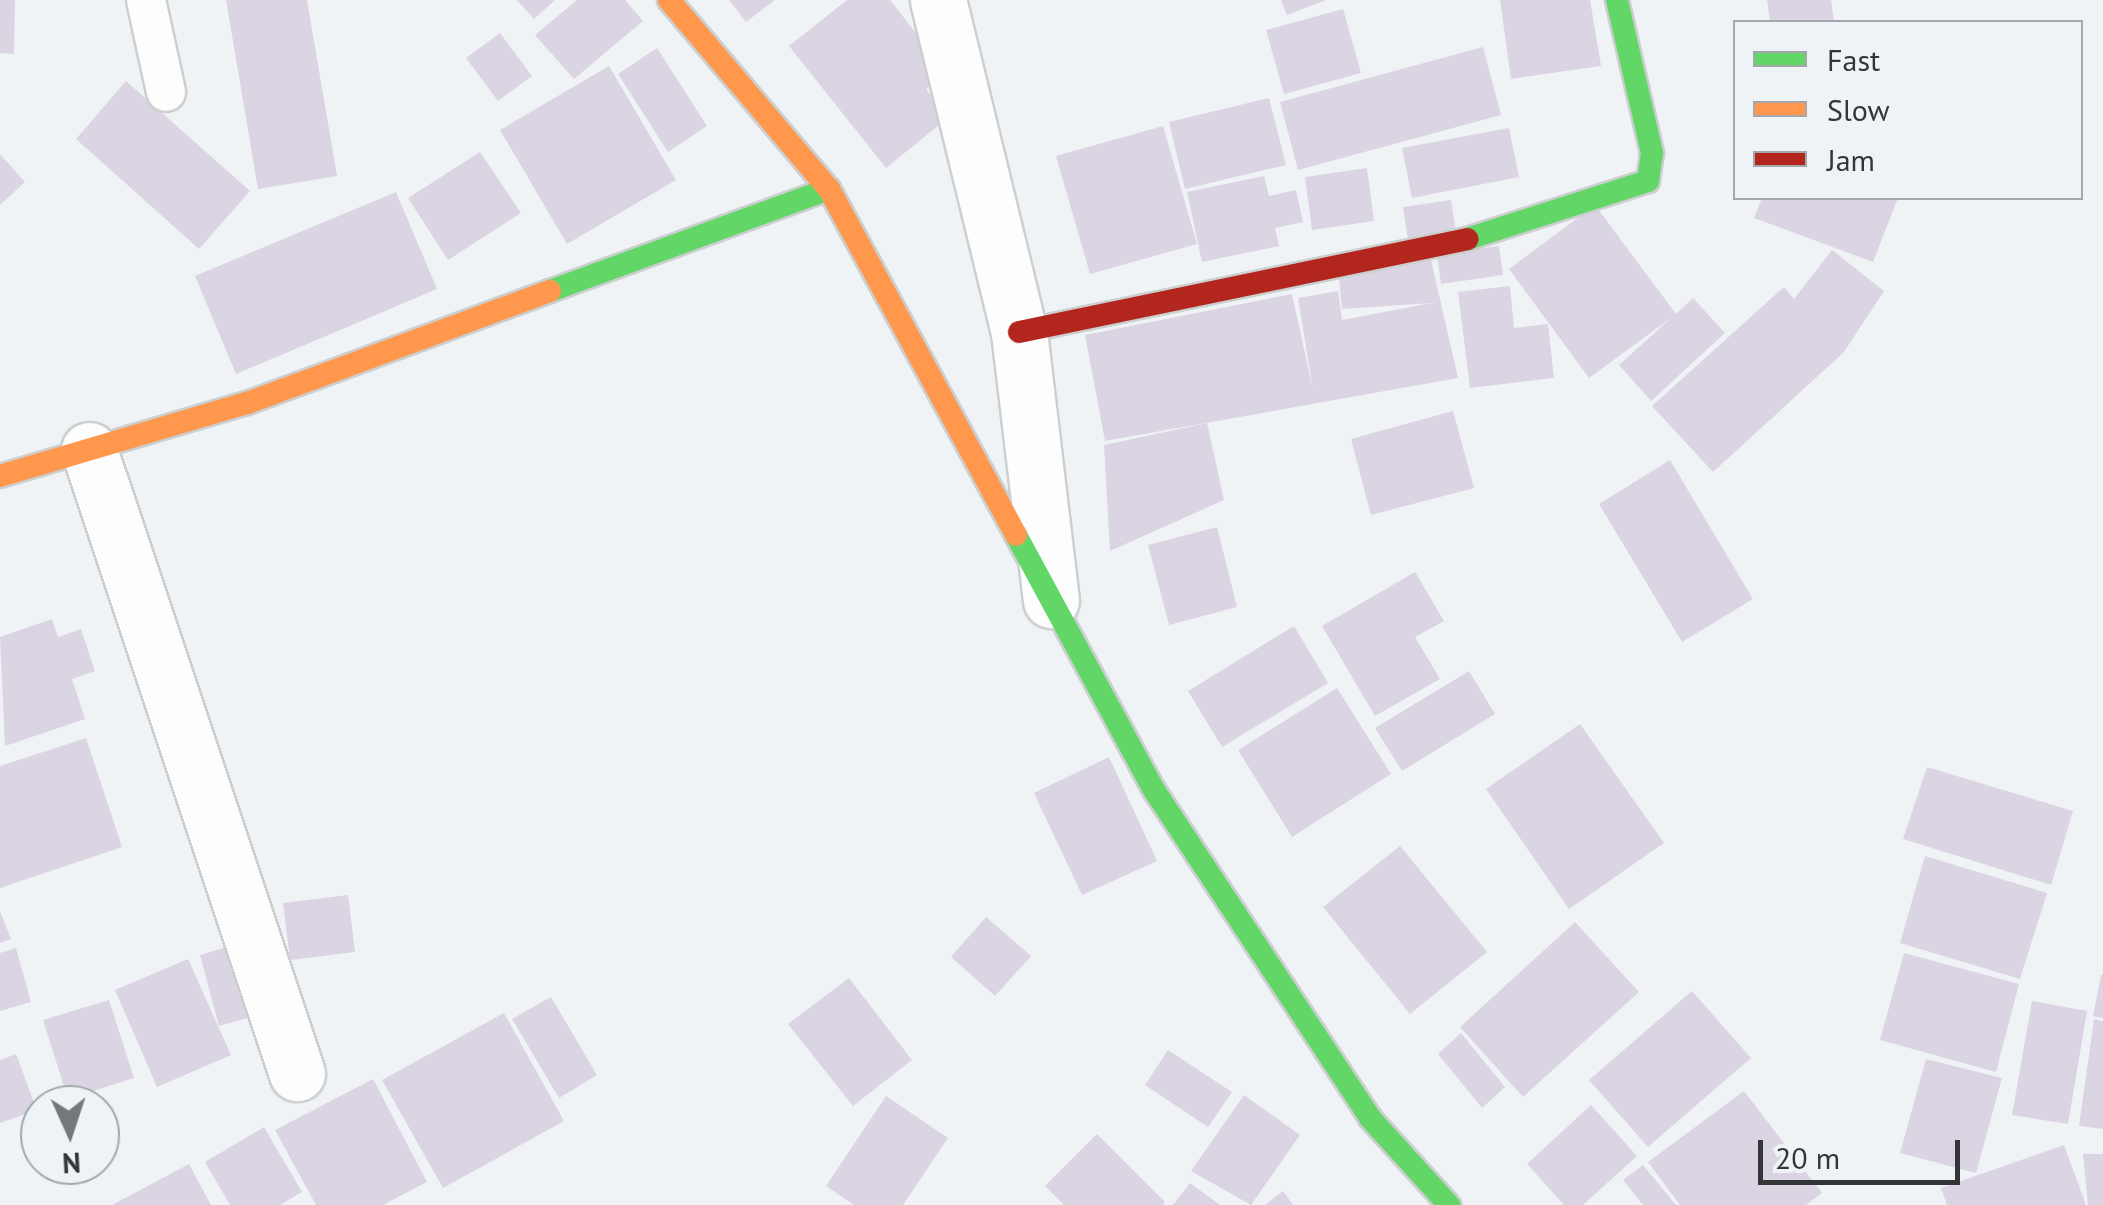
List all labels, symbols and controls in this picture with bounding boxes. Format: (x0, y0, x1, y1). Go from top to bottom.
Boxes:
legend (1733, 20, 2083, 200)
text: Fast (1827, 40, 1880, 79)
text: Slow (1827, 90, 1890, 129)
text: Jam (1827, 140, 1875, 179)
north arrow (20, 1085, 120, 1185)
scale bar (1763, 1120, 1966, 1182)
text: 20 m (1775, 1138, 1840, 1177)
text: N (61, 1145, 82, 1182)

